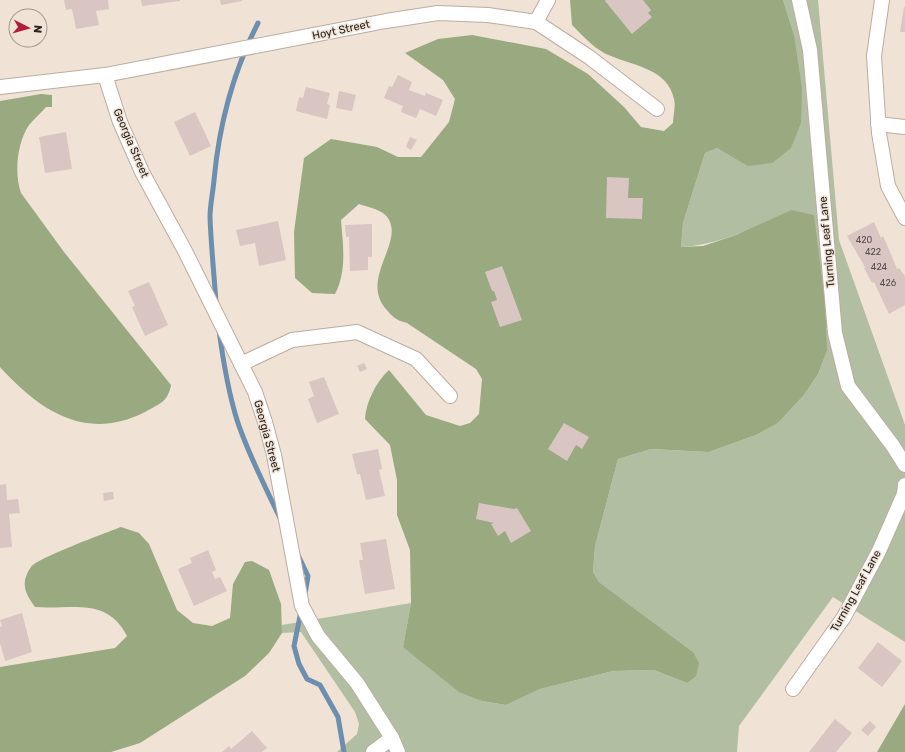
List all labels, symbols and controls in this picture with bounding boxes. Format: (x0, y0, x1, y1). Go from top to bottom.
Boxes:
north arrow (8, 8, 48, 48)
street label: Hoyt Street (311, 17, 372, 42)
text: N (31, 24, 44, 34)
street label: Georgia Street (111, 106, 152, 180)
street label: Turning Leaf Lane (817, 196, 837, 288)
house number: 420 (856, 235, 873, 245)
house number: 422 (865, 247, 881, 257)
house number: 424 (871, 262, 888, 272)
house number: 426 (880, 278, 897, 288)
street label: Georgia Street (251, 399, 283, 474)
street label: Turning Leaf Lane (828, 548, 884, 634)

